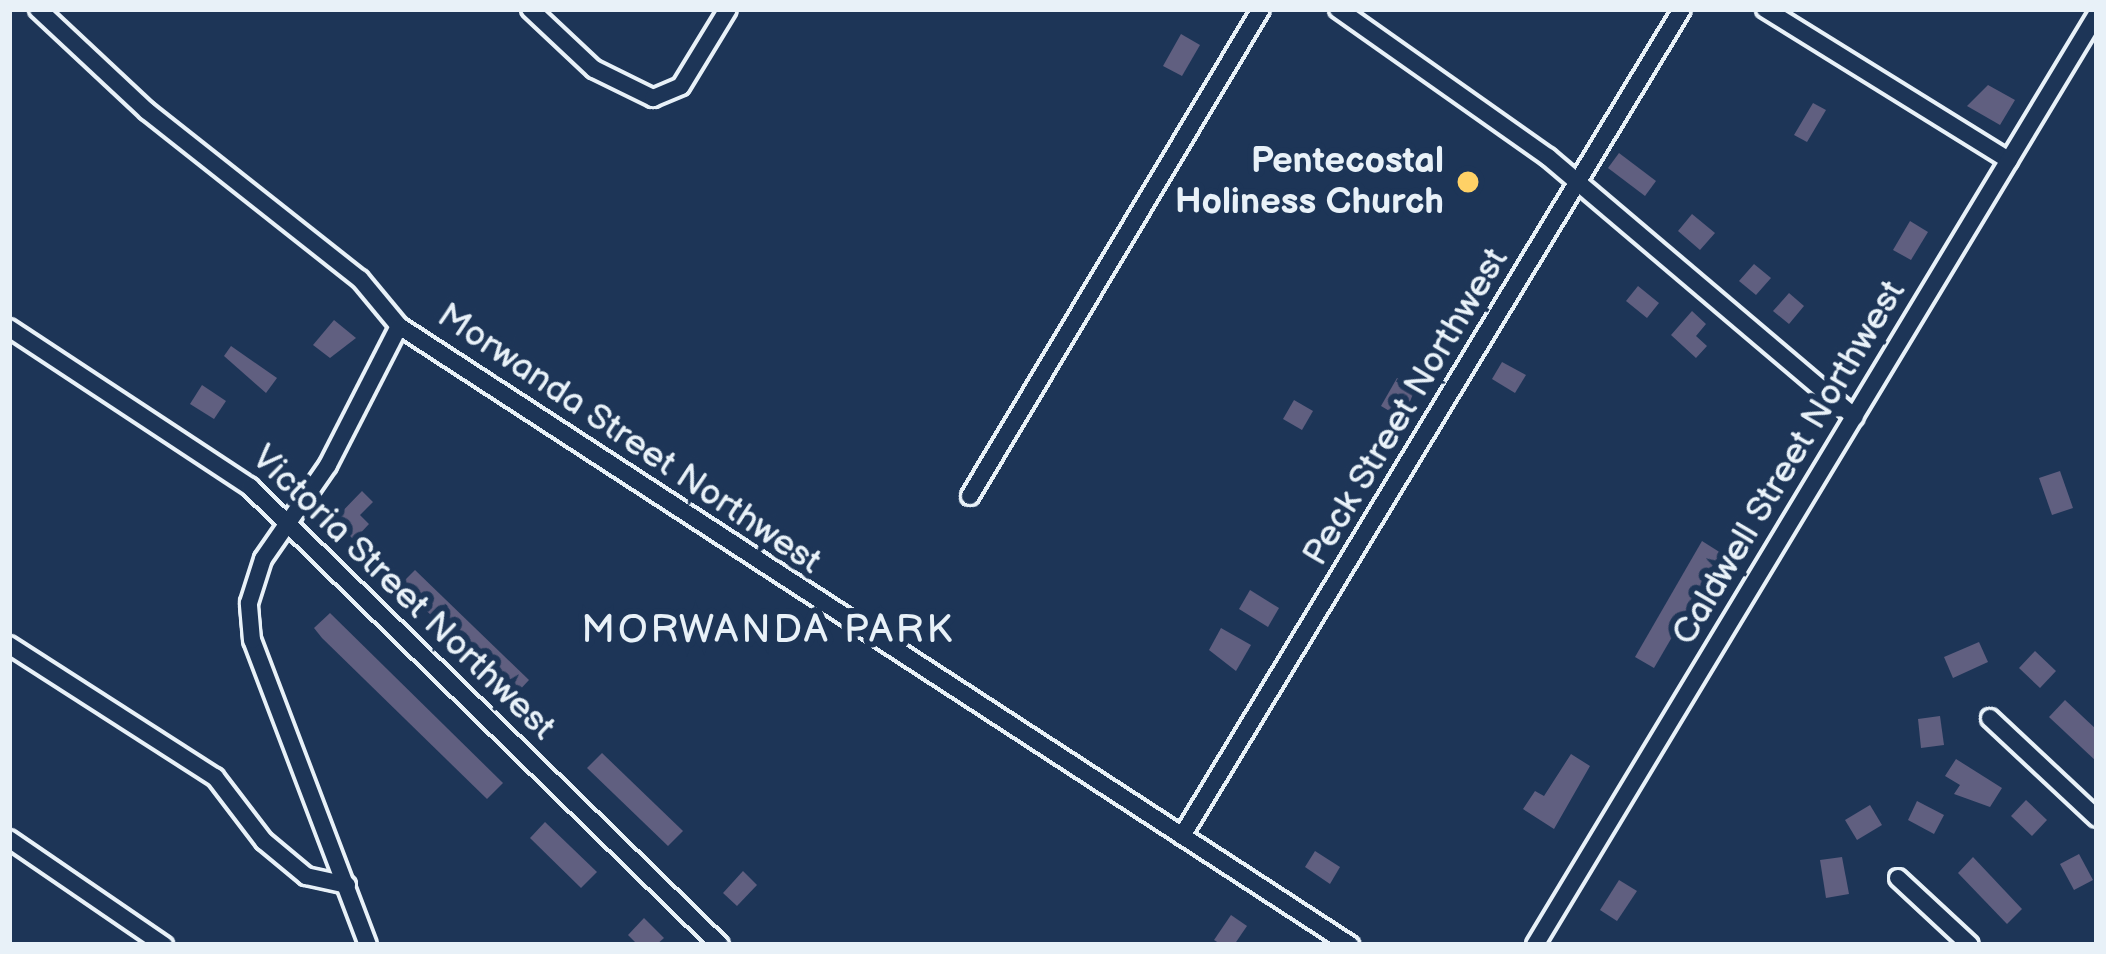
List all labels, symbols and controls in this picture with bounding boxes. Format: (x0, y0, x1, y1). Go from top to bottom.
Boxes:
place label: Pentecostal Holiness Church (1175, 139, 1444, 224)
marker: Pentecostal Holiness Church (1455, 169, 1481, 195)
street label: Peck Street Northwest (1294, 240, 1518, 574)
street label: Caldwell Street Northwest (1663, 273, 1915, 653)
street label: Morwanda Street Northwest (429, 294, 829, 584)
street label: Victoria Street Northwest (242, 436, 564, 750)
district label: MORWANDA PARK (581, 608, 955, 654)

